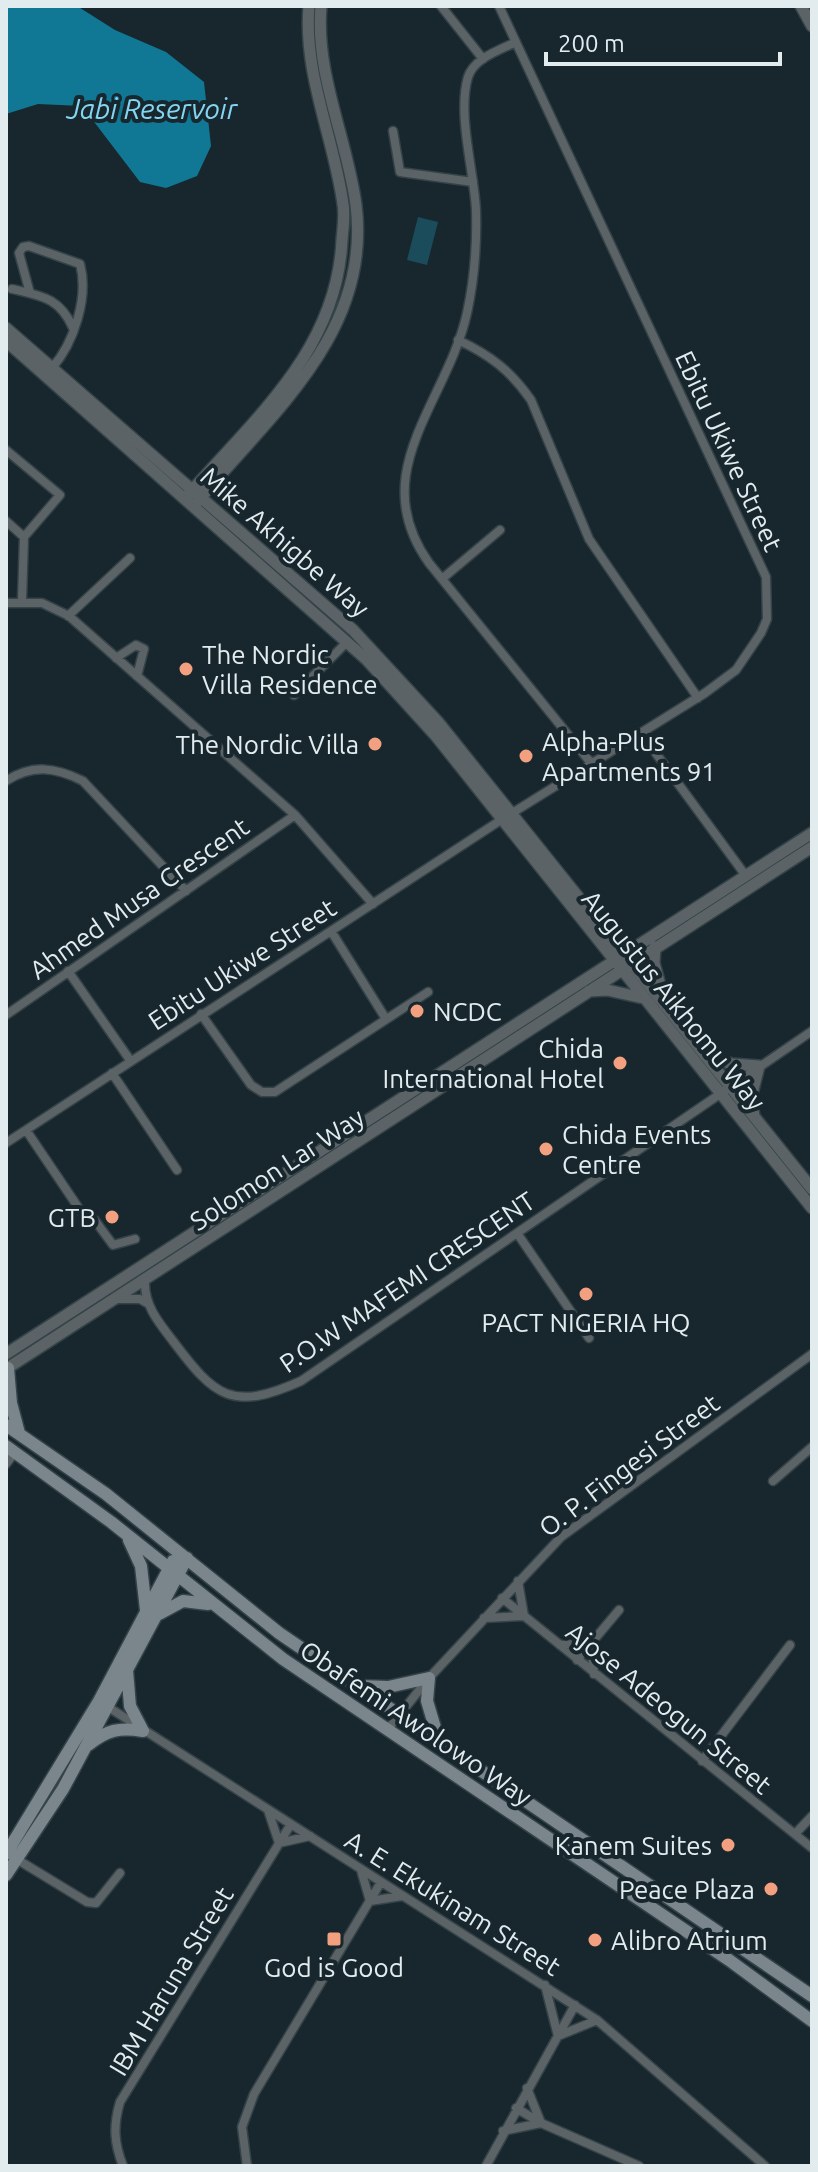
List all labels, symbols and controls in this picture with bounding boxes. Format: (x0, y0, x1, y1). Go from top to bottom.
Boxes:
scale bar (546, 16, 780, 66)
text: 200 m (558, 30, 625, 57)
water label: Jabi Reservoir (65, 93, 239, 124)
street label: Ebitu Ukiwe Street (670, 346, 788, 556)
street label: Mike Akhigbe Way (195, 461, 375, 623)
place label: The Nordic Villa Residence (202, 640, 378, 699)
marker: The Nordic Villa Residence (177, 660, 195, 678)
place label: Alpha-Plus Apartments 91 (542, 727, 716, 786)
place label: The Nordic Villa (176, 730, 359, 759)
marker: The Nordic Villa (366, 735, 384, 753)
marker: Alpha-Plus Apartments 91 (517, 747, 535, 765)
street label: Ahmed Musa Crescent (24, 811, 254, 985)
street label: Augustus Aikhomu Way (576, 884, 772, 1116)
street label: Ebitu Ukiwe Street (143, 893, 341, 1035)
place label: NCDC (433, 997, 502, 1026)
marker: NCDC (408, 1002, 426, 1020)
place label: Chida International Hotel (383, 1034, 604, 1093)
marker: Chida International Hotel (611, 1054, 629, 1072)
street label: Solomon Lar Way (185, 1102, 369, 1236)
place label: Chida Events Centre (562, 1120, 711, 1179)
marker: Chida Events Centre (537, 1140, 555, 1158)
street label: P.O.W MAFEMI CRESCENT (274, 1186, 540, 1378)
place label: GTB (48, 1203, 96, 1232)
marker: GTB (103, 1208, 121, 1226)
marker: PACT NIGERIA HQ (577, 1285, 595, 1303)
place label: PACT NIGERIA HQ (482, 1308, 690, 1337)
street label: O. P. Fingesi Street (533, 1388, 725, 1542)
street label: Ajose Adeogun Street (561, 1617, 777, 1799)
street label: Obafemi Awolowo Way (295, 1635, 537, 1811)
street label: A. E. Ekukinam Street (340, 1825, 566, 1981)
place label: Kanem Suites (555, 1831, 712, 1860)
marker: Kanem Suites (719, 1836, 737, 1854)
place label: Peace Plaza (619, 1875, 755, 1904)
marker: Peace Plaza (762, 1880, 780, 1898)
street label: IBM Haruna Street (103, 1882, 239, 2080)
place label: Alibro Atrium (611, 1926, 768, 1955)
marker: God is Good (325, 1930, 343, 1948)
marker: Alibro Atrium (586, 1931, 604, 1949)
place label: God is Good (264, 1953, 404, 1982)

